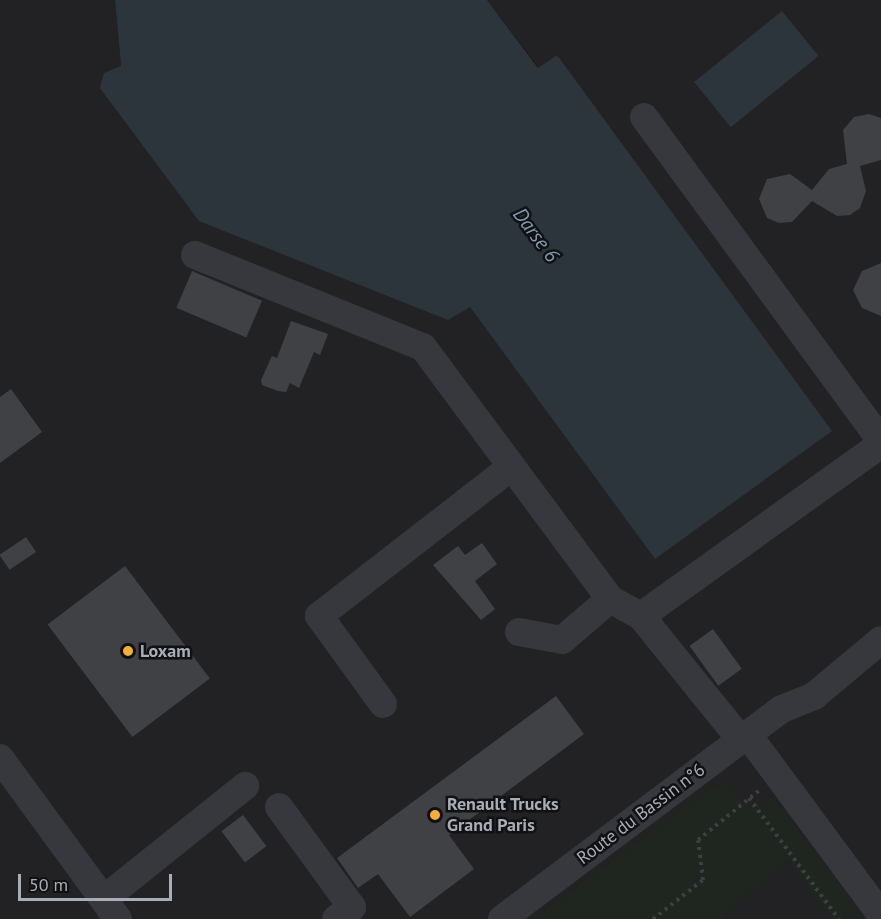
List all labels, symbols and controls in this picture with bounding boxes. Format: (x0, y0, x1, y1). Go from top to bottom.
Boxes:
water label: Darse 6 (508, 203, 564, 267)
place label: Loxam (140, 640, 191, 662)
marker: Loxam (121, 644, 135, 658)
street label: Route du Bassin n°6 (573, 759, 709, 869)
place label: Renault Trucks Grand Paris (447, 794, 559, 836)
marker: Renault Trucks Grand Paris (428, 808, 442, 822)
scale bar (21, 862, 176, 900)
text: 50 m (29, 873, 68, 896)

